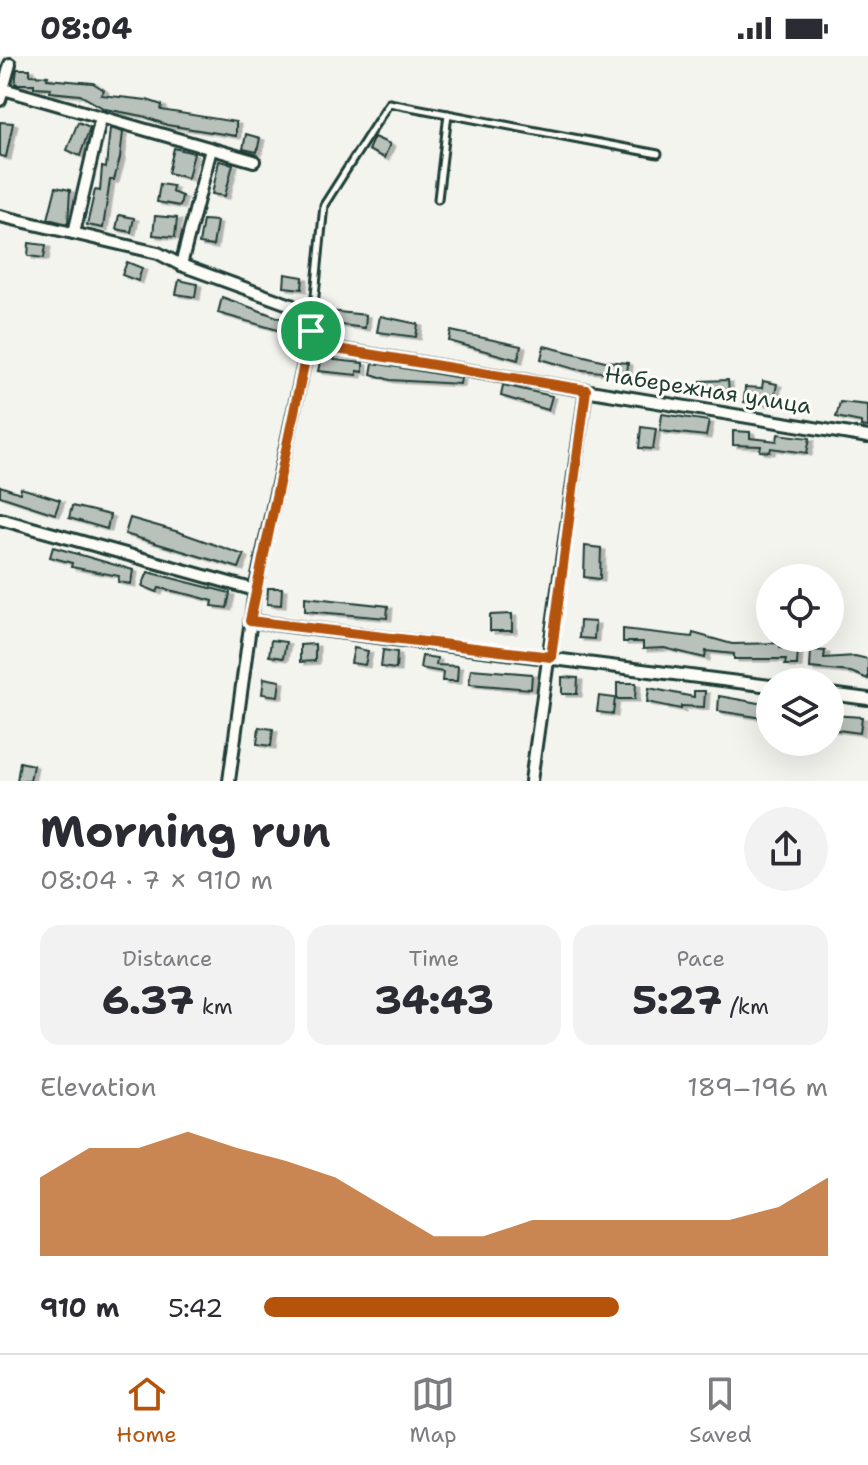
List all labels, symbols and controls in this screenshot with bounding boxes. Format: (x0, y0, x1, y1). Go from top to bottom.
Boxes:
text: 08:04 (40, 8, 132, 49)
pin (277, 297, 345, 365)
icon: arrive (289, 309, 333, 353)
street label: Набережная улица (603, 359, 814, 421)
map controls (756, 564, 844, 756)
button: locate (756, 564, 844, 652)
button: layers (756, 668, 844, 756)
text: Morning run (40, 802, 331, 861)
button: share (744, 807, 828, 891)
text: 08:04 · 7 × 910 m (40, 862, 273, 897)
text: Distance (122, 944, 212, 973)
text: Time (409, 944, 459, 973)
text: Pace (676, 944, 725, 973)
text: 6.37 (102, 973, 194, 1027)
text: 34:43 (374, 973, 494, 1027)
text: 5:27 (632, 973, 722, 1027)
text: km (194, 992, 233, 1021)
text: /km (722, 992, 769, 1021)
text: Elevation (40, 1069, 156, 1104)
text: 189–196 m (687, 1069, 828, 1104)
text: 910 m (40, 1290, 119, 1325)
text: 5:42 (168, 1290, 223, 1325)
tab: Home (116, 1372, 177, 1449)
tab: Map (409, 1372, 457, 1449)
tab: Saved (689, 1372, 752, 1449)

